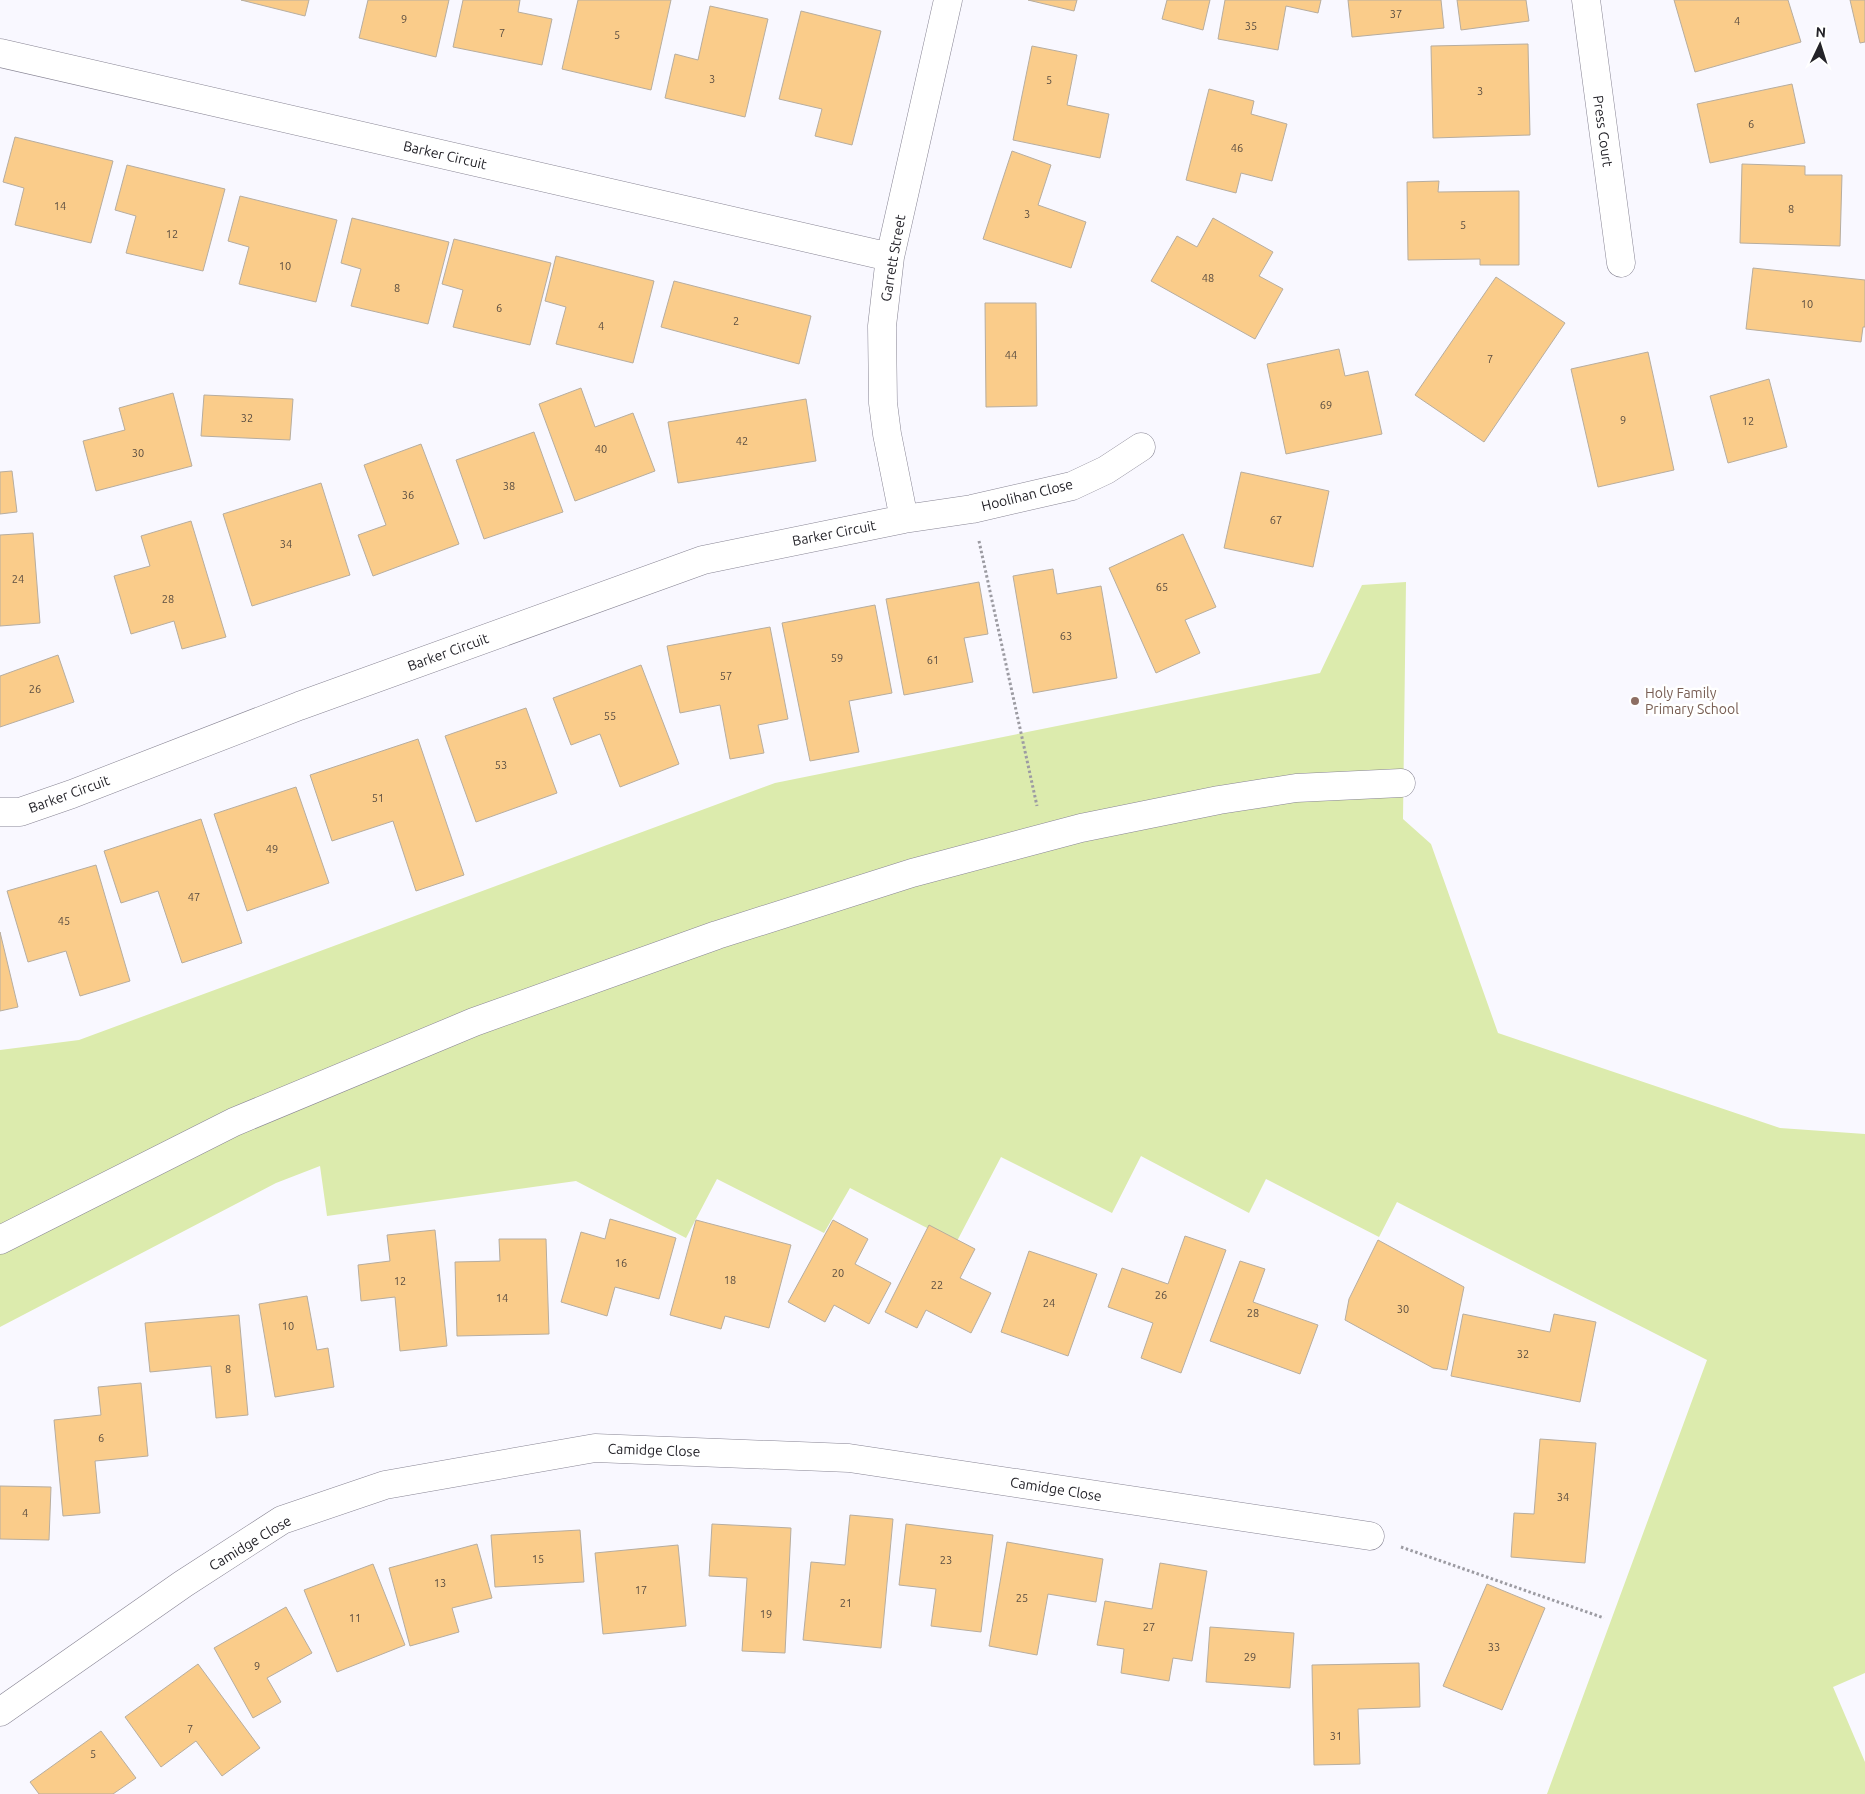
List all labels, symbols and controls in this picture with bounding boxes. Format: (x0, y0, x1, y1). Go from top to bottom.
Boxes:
house number: 37 (1390, 8, 1402, 20)
house number: 9 (401, 13, 407, 25)
house number: 4 (1734, 15, 1740, 27)
house number: 35 (1245, 20, 1257, 32)
north arrow (1795, 20, 1845, 70)
text: N (1815, 24, 1827, 40)
house number: 7 (499, 27, 505, 39)
house number: 5 (614, 29, 620, 41)
house number: 3 (709, 73, 715, 85)
house number: 5 (1046, 74, 1052, 86)
house number: 3 (1477, 85, 1483, 97)
street label: Press Court (1590, 94, 1616, 168)
house number: 6 (1748, 118, 1754, 130)
street label: Barker Circuit (402, 138, 489, 172)
house number: 46 (1231, 142, 1243, 154)
house number: 14 (54, 200, 66, 212)
house number: 8 (1788, 203, 1794, 215)
house number: 3 (1024, 208, 1030, 220)
street label: Garrett Street (877, 213, 909, 303)
house number: 5 (1460, 219, 1466, 231)
house number: 12 (166, 228, 178, 240)
house number: 10 (279, 260, 291, 272)
house number: 48 (1202, 272, 1214, 284)
house number: 8 (394, 282, 400, 294)
house number: 10 (1801, 298, 1813, 310)
house number: 6 (496, 302, 502, 314)
house number: 2 (733, 315, 739, 327)
house number: 4 (598, 320, 604, 332)
house number: 44 (1005, 349, 1017, 361)
house number: 7 (1487, 353, 1493, 365)
house number: 69 (1320, 399, 1332, 411)
house number: 32 (241, 412, 253, 424)
house number: 9 (1620, 414, 1626, 426)
house number: 12 (1742, 415, 1754, 427)
house number: 42 (736, 435, 748, 447)
house number: 40 (595, 443, 607, 455)
house number: 30 (132, 447, 144, 459)
street label: Hoolihan Close (980, 476, 1074, 514)
house number: 38 (503, 480, 515, 492)
house number: 36 (402, 489, 414, 501)
house number: 67 (1270, 514, 1282, 526)
street label: Barker Circuit (791, 517, 878, 549)
house number: 34 (280, 538, 292, 550)
house number: 24 (12, 573, 24, 585)
house number: 65 (1156, 581, 1168, 593)
house number: 28 (162, 593, 174, 605)
street label: Barker Circuit (405, 630, 491, 674)
house number: 63 (1060, 630, 1072, 642)
house number: 59 (831, 652, 843, 664)
house number: 61 (927, 654, 939, 666)
house number: 57 (720, 670, 732, 682)
house number: 26 (29, 683, 41, 695)
place label: Holy Family Primary School (1645, 685, 1739, 717)
marker: Holy Family Primary School (1629, 695, 1641, 707)
house number: 55 (604, 710, 616, 722)
house number: 53 (495, 759, 507, 771)
street label: Barker Circuit (26, 772, 112, 816)
house number: 51 (372, 792, 384, 804)
house number: 49 (266, 843, 278, 855)
house number: 47 (188, 891, 200, 903)
house number: 45 (58, 915, 70, 927)
house number: 16 (615, 1257, 627, 1269)
house number: 20 (832, 1267, 844, 1279)
house number: 18 (724, 1274, 736, 1286)
house number: 12 (394, 1275, 406, 1287)
house number: 22 (931, 1279, 943, 1291)
house number: 26 (1155, 1289, 1167, 1301)
house number: 14 (496, 1292, 508, 1304)
house number: 24 (1043, 1297, 1055, 1309)
house number: 30 (1397, 1303, 1409, 1315)
house number: 28 (1247, 1307, 1259, 1319)
house number: 10 (282, 1320, 294, 1332)
house number: 32 (1517, 1348, 1529, 1360)
house number: 8 (225, 1363, 231, 1375)
house number: 6 (98, 1432, 104, 1444)
street label: Camidge Close (607, 1440, 701, 1460)
street label: Camidge Close (1009, 1474, 1103, 1504)
house number: 34 (1557, 1491, 1569, 1503)
house number: 4 (22, 1507, 28, 1519)
street label: Camidge Close (206, 1512, 294, 1574)
house number: 15 (532, 1553, 544, 1565)
house number: 23 (940, 1554, 952, 1566)
house number: 13 (434, 1577, 446, 1589)
house number: 17 (635, 1584, 647, 1596)
house number: 25 (1016, 1592, 1028, 1604)
house number: 21 (840, 1597, 852, 1609)
house number: 19 (760, 1608, 772, 1620)
house number: 11 (349, 1612, 361, 1624)
house number: 27 (1143, 1621, 1155, 1633)
house number: 33 (1488, 1641, 1500, 1653)
house number: 29 (1244, 1651, 1256, 1663)
house number: 9 (254, 1660, 260, 1672)
house number: 7 (187, 1723, 193, 1735)
house number: 31 (1330, 1730, 1342, 1742)
house number: 5 (90, 1748, 96, 1760)

